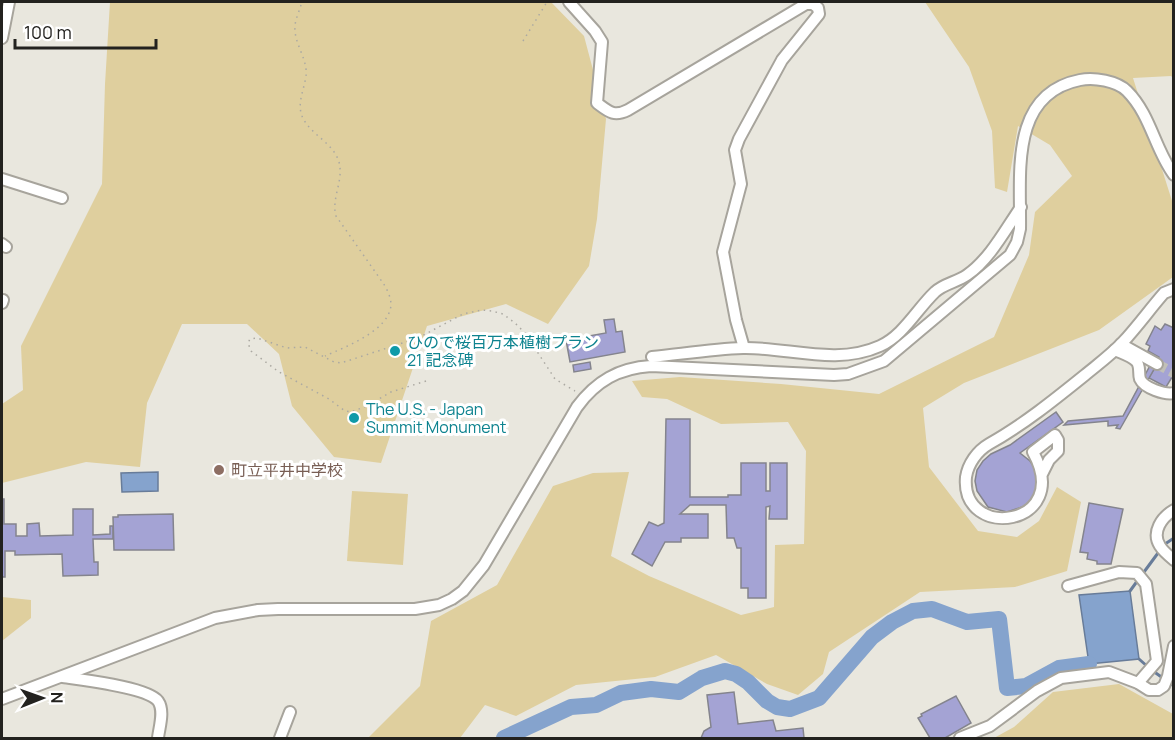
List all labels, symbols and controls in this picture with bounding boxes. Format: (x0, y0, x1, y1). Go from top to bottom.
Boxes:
scale bar (15, 12, 156, 50)
text: 100 m (24, 20, 72, 44)
place label: ひので桜百万本植樹プラン 21 記念碑 (407, 331, 599, 371)
marker: ひので桜百万本植樹プラン 21 記念碑 (388, 344, 402, 358)
place label: The U.S. - Japan Summit Monument (366, 398, 506, 438)
marker: The U.S. - Japan Summit Monument (347, 411, 361, 425)
place label: 町立平井中学校 (231, 459, 343, 481)
marker: 町立平井中学校 (212, 463, 226, 477)
north arrow (12, 668, 72, 728)
text: N (46, 692, 68, 704)

